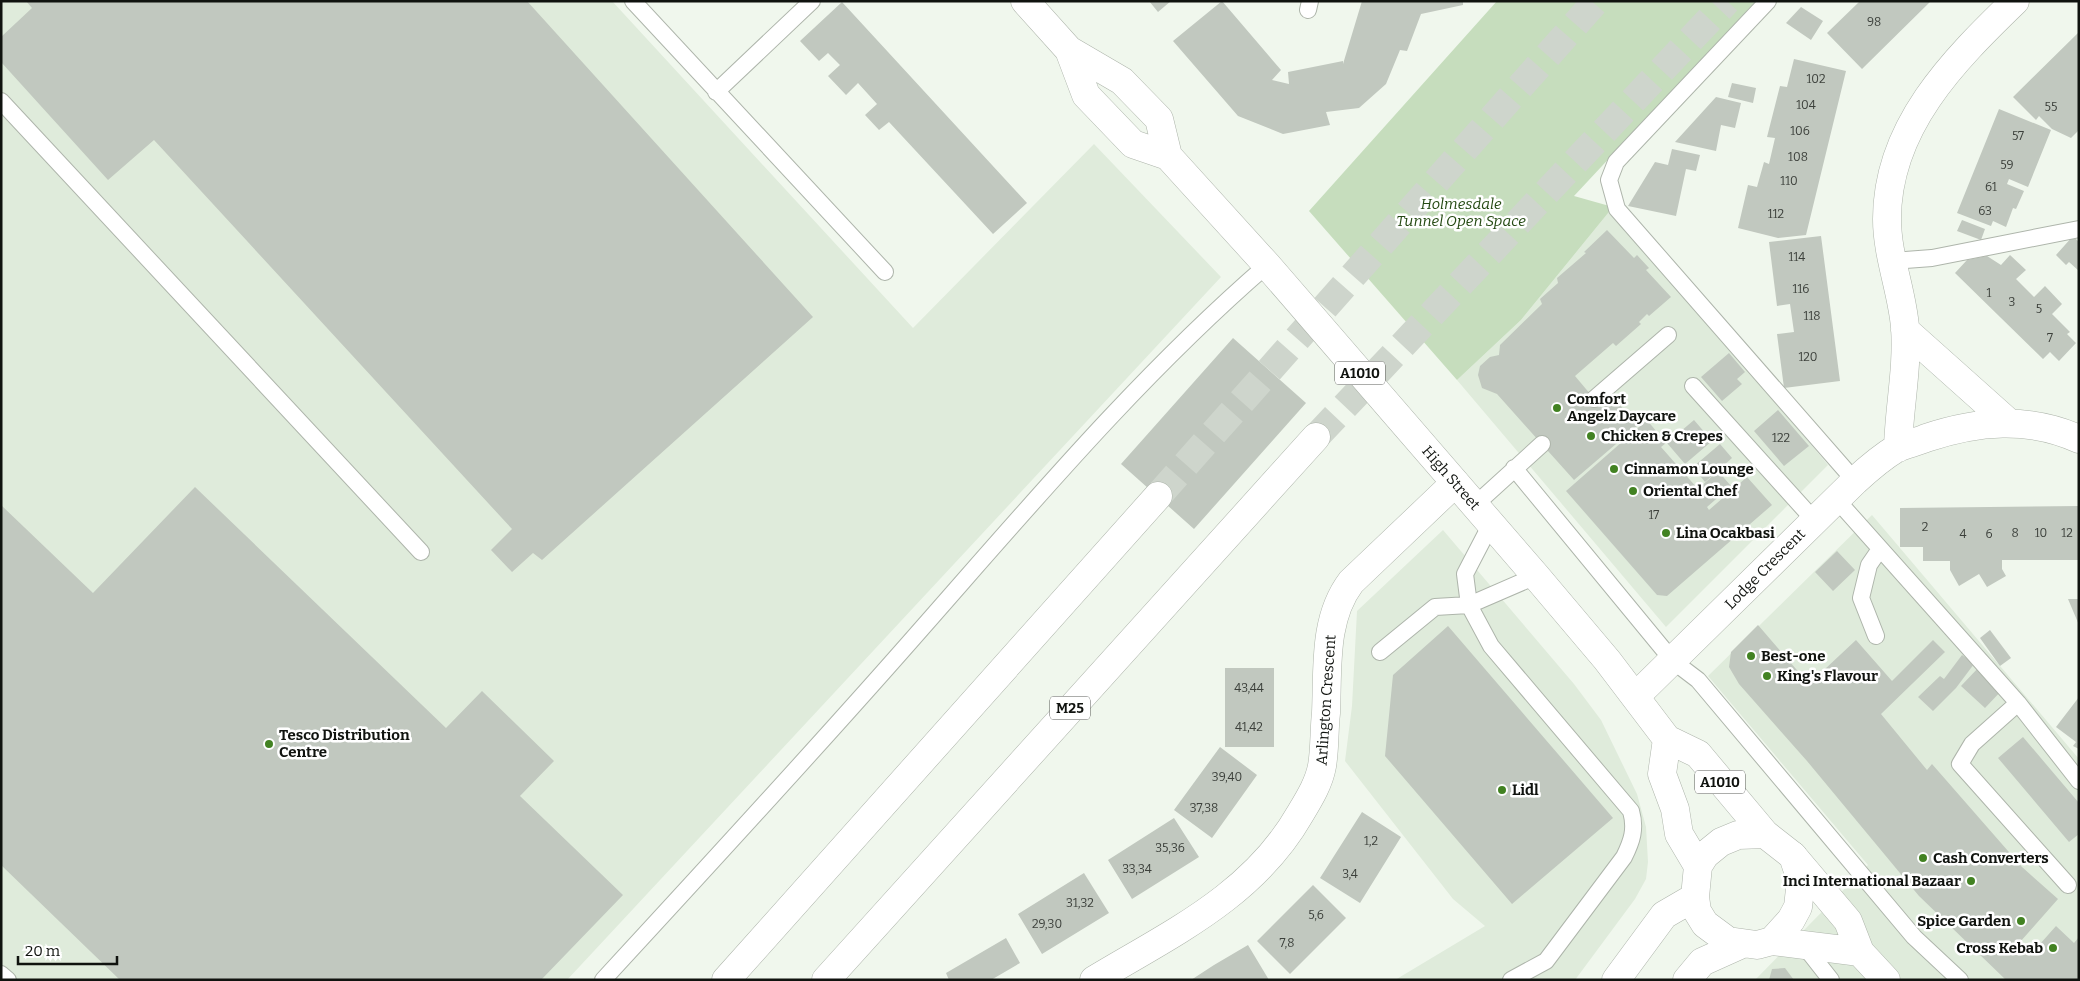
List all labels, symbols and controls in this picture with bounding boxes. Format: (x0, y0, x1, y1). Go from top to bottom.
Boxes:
house number: 98 (1867, 15, 1881, 29)
house number: 102 (1806, 72, 1826, 86)
house number: 104 (1796, 98, 1816, 112)
house number: 55 (2045, 100, 2057, 114)
house number: 106 (1790, 124, 1810, 138)
house number: 57 (2012, 129, 2024, 143)
house number: 108 (1788, 150, 1808, 164)
house number: 59 (2000, 158, 2014, 172)
house number: 110 (1780, 174, 1798, 188)
house number: 61 (1985, 180, 1997, 194)
park label: Holmesdale Tunnel Open Space (1396, 195, 1526, 230)
house number: 63 (1978, 204, 1992, 218)
house number: 112 (1768, 207, 1784, 221)
house number: 114 (1789, 250, 1805, 264)
house number: 116 (1793, 282, 1809, 296)
house number: 1 (1987, 286, 1992, 300)
house number: 3 (2009, 295, 2016, 309)
house number: 5 (2036, 302, 2042, 316)
house number: 118 (1804, 309, 1820, 323)
house number: 7 (2047, 331, 2053, 345)
house number: 120 (1798, 350, 1818, 364)
road number: A1010 (1335, 362, 1385, 384)
place label: Comfort Angelz Daycare (1567, 390, 1676, 425)
marker: Comfort Angelz Daycare (1551, 402, 1563, 414)
place label: Chicken & Crepes (1601, 427, 1723, 445)
marker: Chicken & Crepes (1585, 430, 1597, 442)
house number: 122 (1772, 431, 1790, 445)
street label: High Street (1418, 442, 1484, 514)
place label: Cinnamon Lounge (1624, 460, 1754, 478)
marker: Cinnamon Lounge (1608, 463, 1620, 475)
place label: Oriental Chef (1643, 482, 1739, 500)
marker: Oriental Chef (1627, 485, 1639, 497)
house number: 17 (1649, 508, 1659, 522)
house number: 2 (1922, 520, 1928, 534)
place label: Lina Ocakbasi (1676, 524, 1775, 542)
street label: Lodge Crescent (1721, 525, 1809, 613)
house number: 8 (2011, 526, 2019, 540)
house number: 10 (2035, 526, 2047, 540)
house number: 12 (2061, 526, 2073, 540)
marker: Lina Ocakbasi (1660, 527, 1672, 539)
house number: 4 (1959, 527, 1967, 541)
house number: 6 (1985, 527, 1993, 541)
street label: Arlington Crescent (1312, 633, 1340, 766)
place label: Best-one (1761, 647, 1825, 665)
marker: Best-one (1745, 650, 1757, 662)
place label: King's Flavour (1777, 667, 1878, 685)
marker: King's Flavour (1761, 670, 1773, 682)
house number: 43,44 (1234, 681, 1264, 695)
road number: M25 (1050, 696, 1090, 720)
house number: 41,42 (1235, 720, 1263, 734)
place label: Tesco Distribution Centre (279, 726, 410, 761)
marker: Tesco Distribution Centre (263, 738, 275, 750)
house number: 39,40 (1212, 770, 1242, 784)
road number: A1010 (1695, 770, 1745, 794)
place label: Lidl (1512, 781, 1539, 799)
marker: Lidl (1496, 784, 1508, 796)
house number: 37,38 (1190, 801, 1218, 815)
house number: 1,2 (1364, 834, 1378, 848)
house number: 35,36 (1155, 841, 1185, 855)
place label: Cash Converters (1933, 849, 2049, 867)
marker: Cash Converters (1917, 852, 1929, 864)
house number: 33,34 (1122, 862, 1152, 876)
house number: 3,4 (1342, 867, 1358, 881)
place label: Inci International Bazaar (1783, 872, 1961, 890)
marker: Inci International Bazaar (1965, 875, 1977, 887)
house number: 31,32 (1066, 896, 1094, 910)
house number: 5,6 (1308, 908, 1324, 922)
place label: Spice Garden (1917, 912, 2011, 930)
marker: Spice Garden (2015, 915, 2027, 927)
house number: 29,30 (1032, 917, 1062, 931)
scale bar (18, 934, 116, 966)
house number: 7,8 (1280, 936, 1294, 950)
place label: Cross Kebab (1956, 939, 2043, 957)
text: 20 m (25, 942, 61, 960)
marker: Cross Kebab (2047, 942, 2059, 954)

